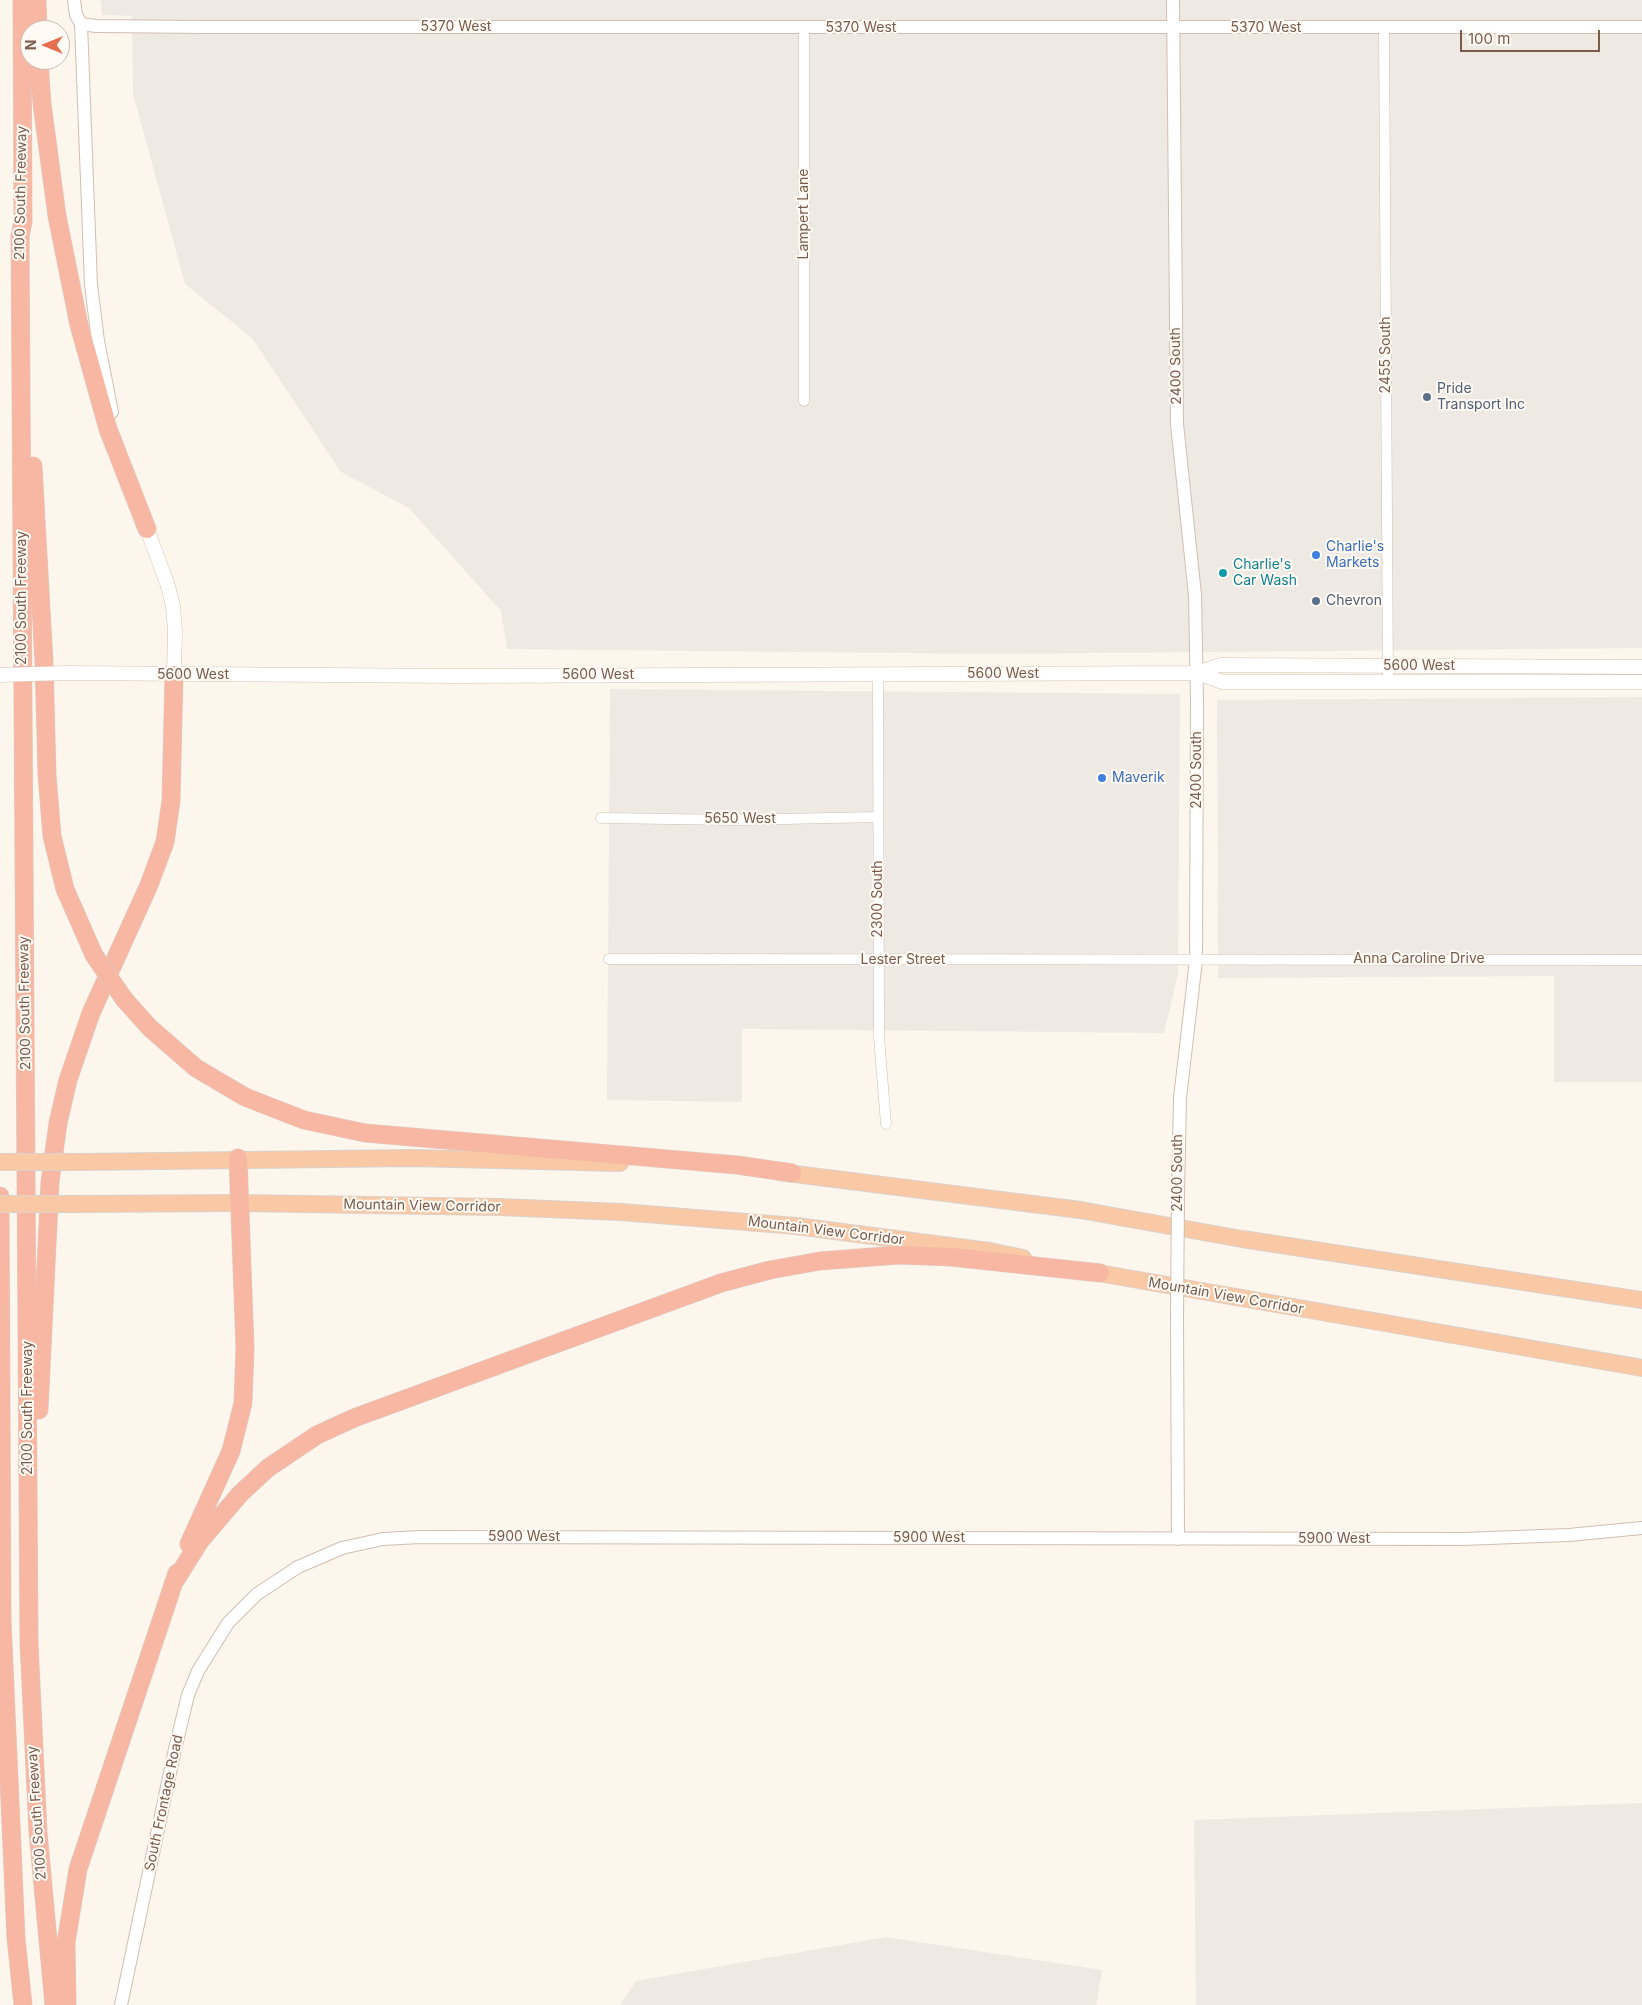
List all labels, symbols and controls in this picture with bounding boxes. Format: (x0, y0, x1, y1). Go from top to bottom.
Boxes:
street label: 5370 West (421, 19, 491, 35)
north arrow (20, 20, 70, 70)
street label: 5370 West (826, 20, 896, 36)
street label: 5370 West (1231, 20, 1301, 36)
scale bar (1462, 20, 1602, 52)
text: 100 m (1468, 29, 1510, 48)
text: N (22, 40, 39, 50)
street label: 2100 South Freeway (11, 126, 31, 260)
street label: Lampert Lane (796, 169, 812, 259)
street label: 2455 South (1378, 317, 1394, 393)
street label: 2400 South (1167, 327, 1185, 405)
place label: Pride Transport Inc (1437, 381, 1525, 414)
marker: Pride Transport Inc (1421, 391, 1433, 403)
street label: 2100 South Freeway (14, 531, 30, 665)
place label: Charlie's Markets (1326, 539, 1384, 572)
marker: Charlie's Markets (1310, 549, 1322, 561)
place label: Charlie's Car Wash (1233, 557, 1297, 590)
marker: Charlie's Car Wash (1217, 567, 1229, 579)
place label: Chevron (1326, 593, 1382, 609)
marker: Chevron (1310, 595, 1322, 607)
street label: 5600 West (1383, 658, 1455, 674)
street label: 5600 West (967, 666, 1039, 682)
street label: 5600 West (157, 667, 229, 683)
street label: 5600 West (562, 667, 634, 683)
street label: 2400 South (1189, 731, 1205, 809)
place label: Maverik (1112, 770, 1165, 786)
marker: Maverik (1096, 772, 1108, 784)
street label: 5650 West (704, 811, 776, 827)
street label: 2300 South (870, 860, 886, 938)
street label: 2100 South Freeway (15, 936, 35, 1070)
street label: Anna Caroline Drive (1353, 951, 1485, 967)
street label: Lester Street (861, 952, 945, 968)
street label: 2400 South (1170, 1134, 1186, 1212)
street label: Mountain View Corridor (343, 1196, 501, 1216)
street label: Mountain View Corridor (747, 1213, 905, 1249)
street label: Mountain View Corridor (1147, 1274, 1305, 1318)
street label: 2100 South Freeway (20, 1341, 36, 1475)
street label: 5900 West (488, 1529, 560, 1545)
street label: 5900 West (893, 1530, 965, 1546)
street label: 5900 West (1298, 1531, 1370, 1547)
street label: South Frontage Road (141, 1733, 187, 1873)
street label: 2100 South Freeway (24, 1745, 50, 1881)

